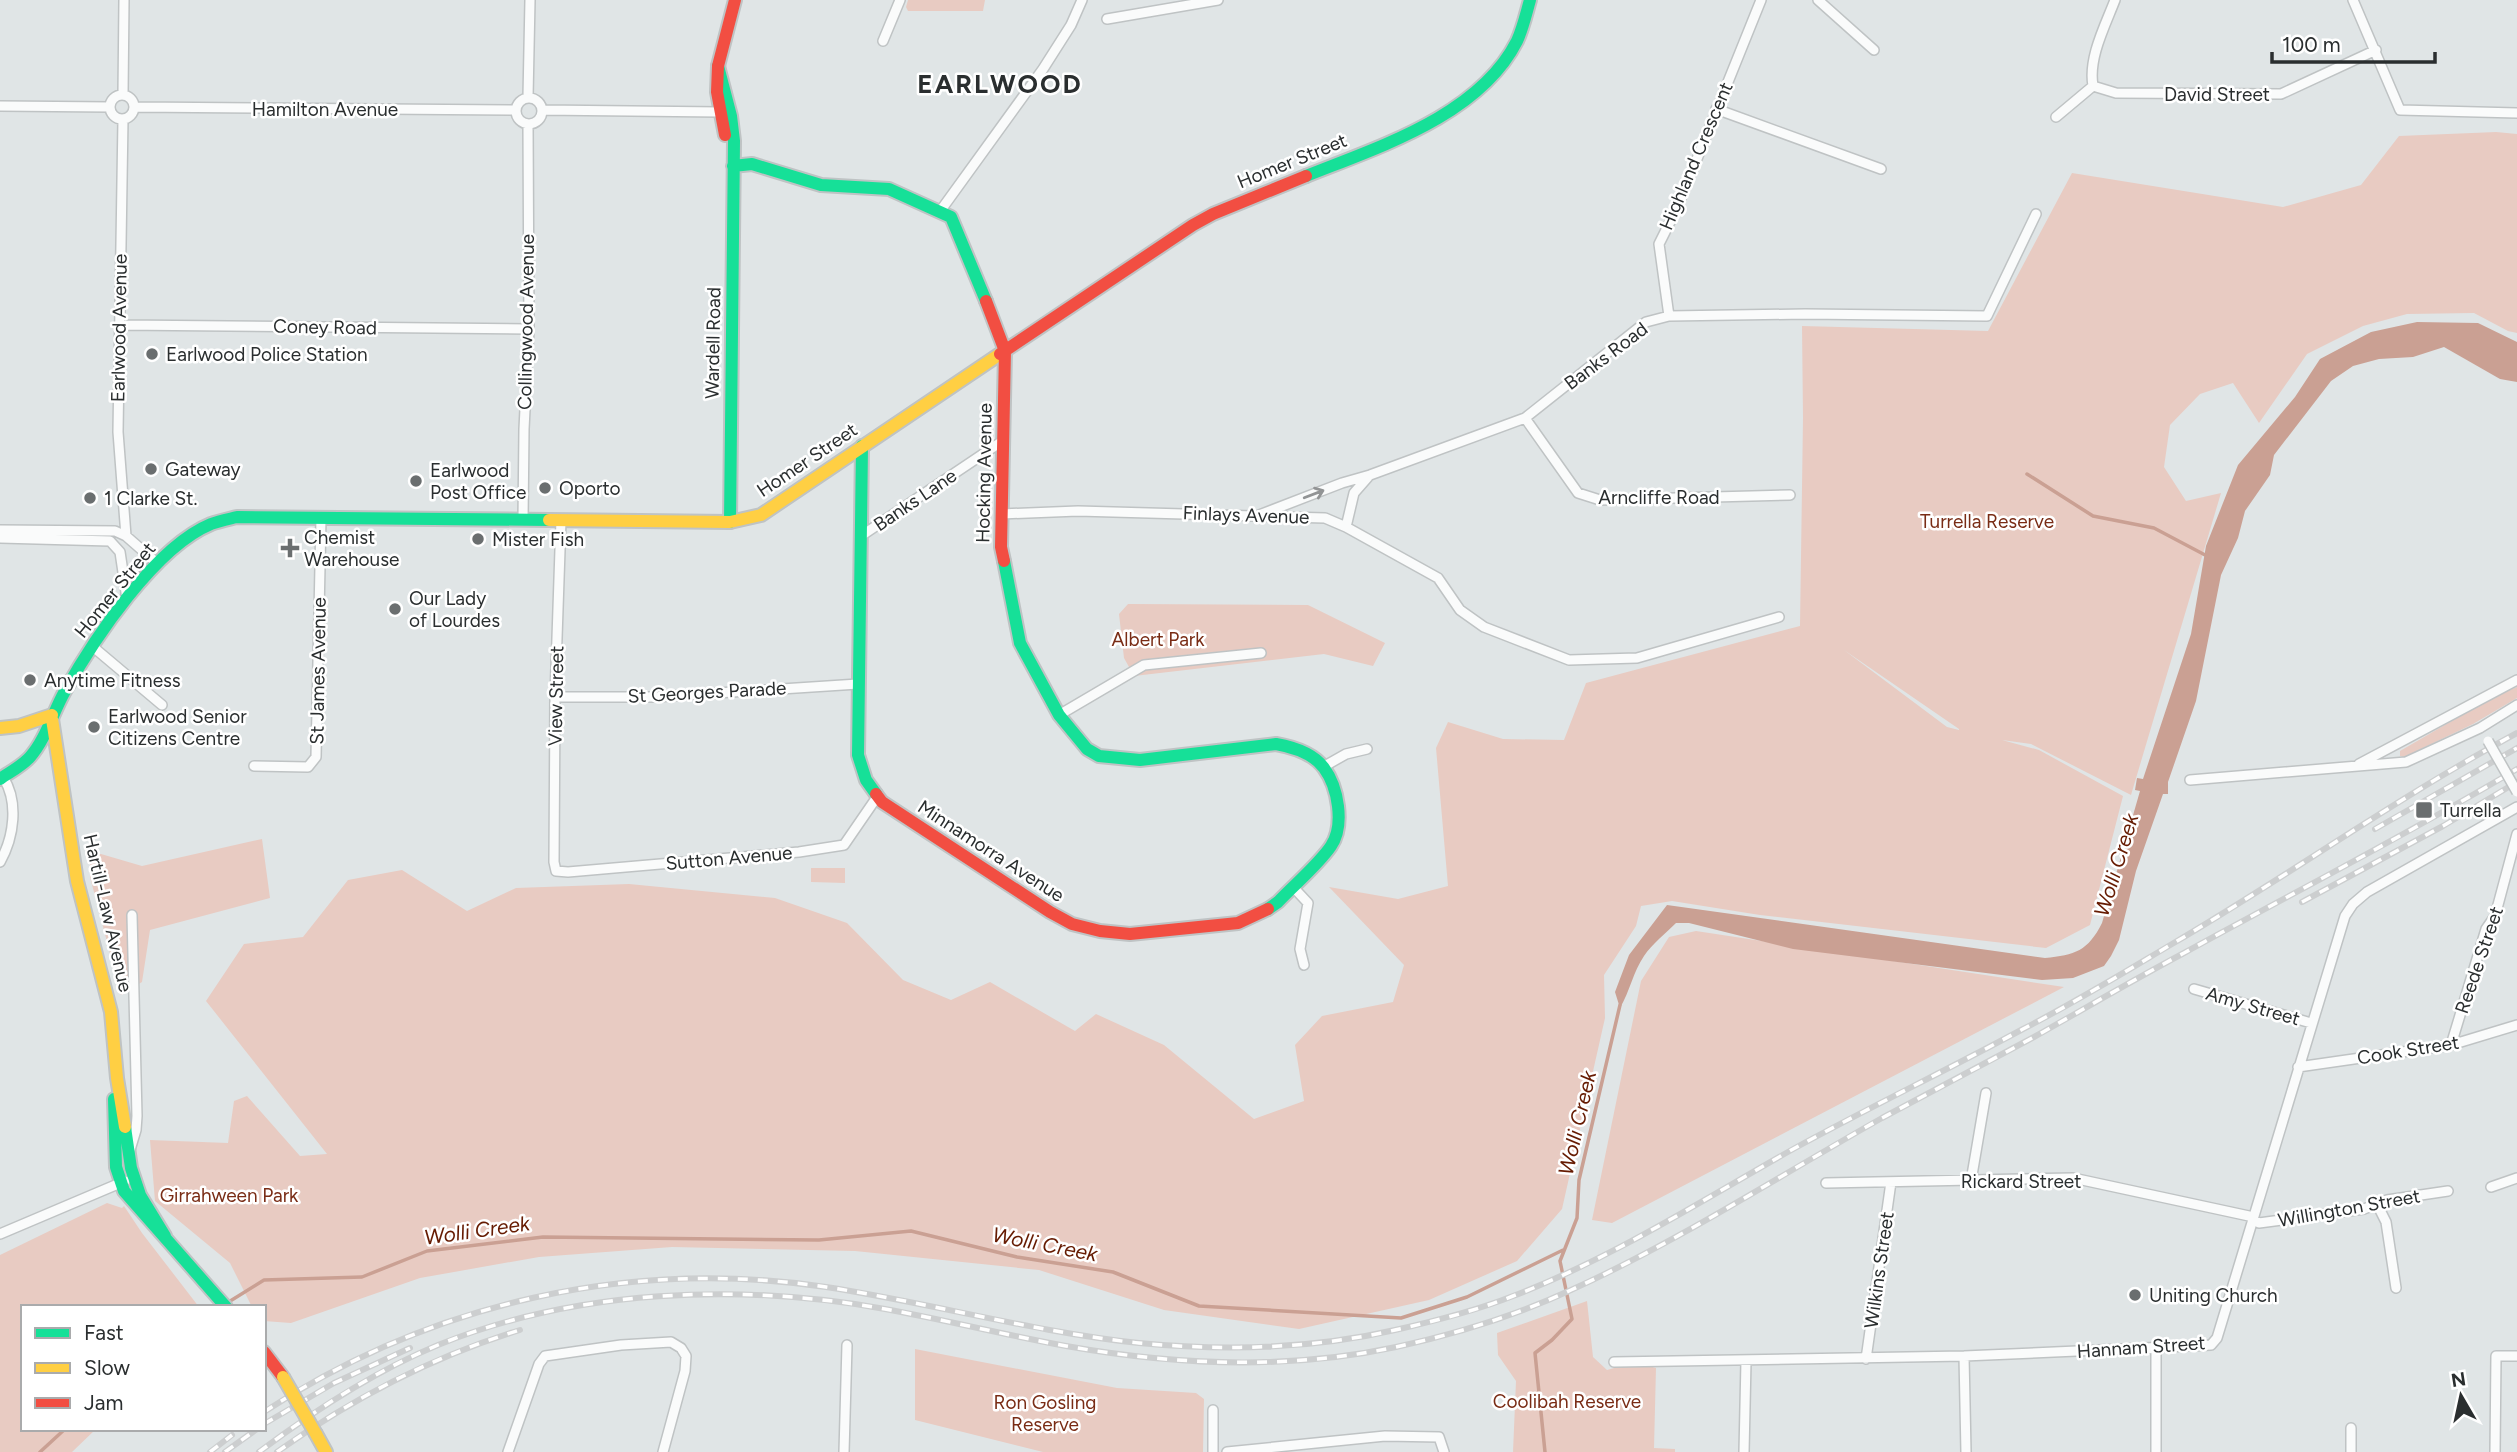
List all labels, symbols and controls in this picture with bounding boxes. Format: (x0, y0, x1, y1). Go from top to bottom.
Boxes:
scale bar (2272, 21, 2435, 65)
text: 100 m (2282, 32, 2341, 57)
district label: EARLWOOD (917, 68, 1083, 100)
street label: Highland Crescent (1654, 79, 1738, 233)
street label: David Street (2164, 83, 2270, 106)
street label: Hamilton Avenue (252, 98, 398, 121)
street label: Homer Street (1234, 129, 1350, 193)
street label: Collingwood Avenue (513, 234, 539, 410)
street label: Earlwood Avenue (106, 254, 132, 402)
street label: Wardell Road (701, 287, 725, 399)
street label: Coney Road (273, 315, 377, 339)
street label: Banks Road (1560, 317, 1652, 395)
place label: Earlwood Police Station (166, 343, 368, 366)
marker: Earlwood Police Station (144, 346, 160, 362)
street label: Hocking Avenue (971, 403, 997, 543)
street label: Homer Street (752, 418, 862, 502)
place label: Gateway (165, 458, 241, 481)
place label: Earlwood Post Office (430, 459, 526, 504)
marker: Gateway (143, 461, 159, 477)
street label: Banks Lane (869, 464, 961, 536)
marker: Earlwood Post Office (408, 473, 424, 489)
place label: Oporto (559, 477, 621, 500)
marker: Oporto (537, 480, 553, 496)
one-way arrow (1302, 486, 1324, 499)
street label: Arncliffe Road (1598, 486, 1720, 509)
place label: 1 Clarke St. (104, 487, 197, 510)
marker: 1 Clarke St. (82, 490, 98, 506)
street label: Finlays Avenue (1182, 501, 1310, 529)
park label: Turrella Reserve (1920, 510, 2054, 533)
place label: Chemist Warehouse (304, 526, 399, 571)
place label: Mister Fish (492, 528, 584, 551)
marker: Mister Fish (470, 531, 486, 547)
street label: Homer Street (70, 538, 160, 642)
marker: Chemist Warehouse (282, 540, 298, 556)
place label: Our Lady of Lourdes (409, 587, 500, 632)
street label: St James Avenue (305, 597, 331, 745)
marker: Our Lady of Lourdes (387, 601, 403, 617)
park label: Albert Park (1112, 628, 1205, 651)
street label: View Street (544, 646, 568, 746)
place label: Anytime Fitness (44, 669, 181, 692)
marker: Anytime Fitness (22, 672, 38, 688)
street label: St Georges Parade (627, 676, 787, 708)
place label: Earlwood Senior Citizens Centre (108, 705, 247, 750)
marker: Earlwood Senior Citizens Centre (86, 719, 102, 735)
street label: Minnamorra Avenue (913, 795, 1069, 907)
place label: Turrella (2440, 799, 2501, 822)
marker: Turrella (2414, 800, 2434, 820)
water label: Wolli Creek (2088, 810, 2144, 920)
street label: Hartill-Law Avenue (79, 832, 137, 994)
street label: Sutton Avenue (665, 841, 793, 875)
street label: Reede Street (2450, 903, 2508, 1017)
street label: Amy Street (2203, 982, 2303, 1030)
street label: Cook Street (2355, 1031, 2461, 1069)
water label: Wolli Creek (1553, 1068, 1601, 1178)
street label: Rickard Street (1961, 1170, 2081, 1193)
park label: Girrahween Park (160, 1184, 299, 1207)
street label: Willington Street (2276, 1184, 2422, 1232)
water label: Wolli Creek (423, 1210, 532, 1250)
street label: Wilkins Street (1859, 1210, 1899, 1330)
water label: Wolli Creek (990, 1222, 1100, 1267)
place label: Uniting Church (2149, 1284, 2278, 1307)
marker: Uniting Church (2127, 1287, 2143, 1303)
legend (21, 1305, 266, 1431)
text: Fast (84, 1320, 124, 1345)
street label: Hannam Street (2076, 1331, 2206, 1363)
text: Slow (84, 1355, 130, 1380)
north arrow (2426, 1361, 2496, 1431)
text: N (2449, 1367, 2467, 1392)
text: Jam (84, 1390, 123, 1415)
park label: Coolibah Reserve (1493, 1390, 1641, 1413)
park label: Ron Gosling Reserve (994, 1391, 1096, 1436)

